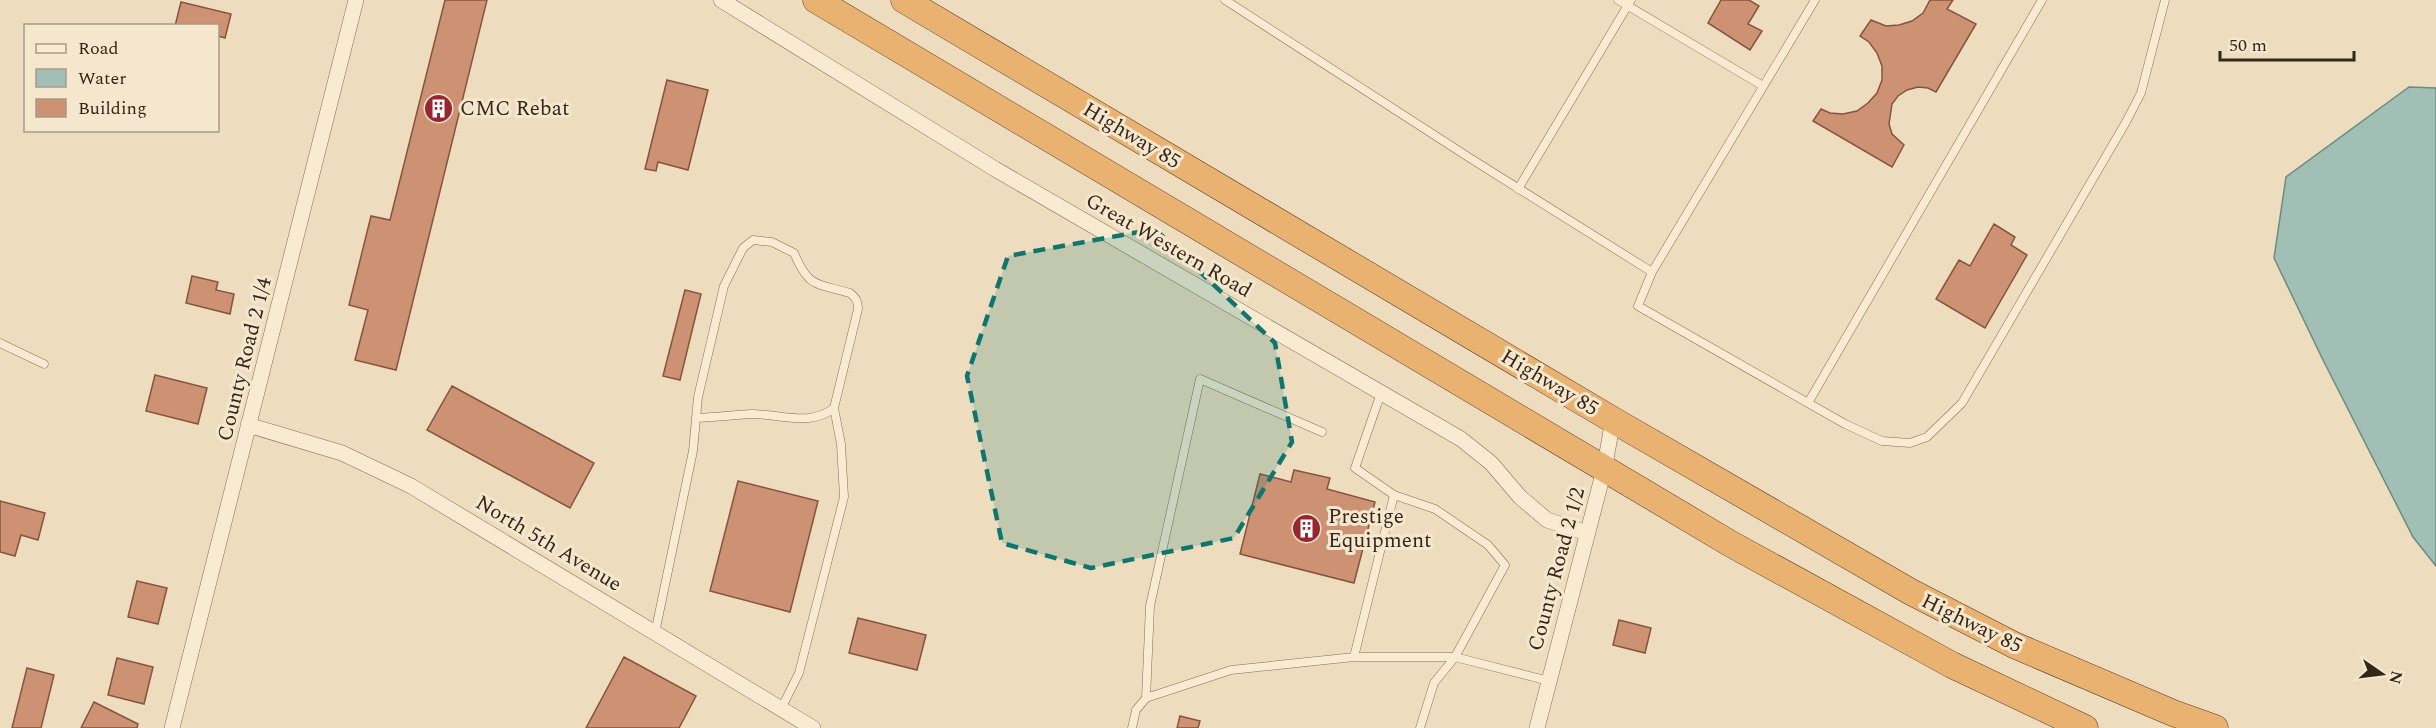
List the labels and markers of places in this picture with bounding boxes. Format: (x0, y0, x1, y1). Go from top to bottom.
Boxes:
building icon: CMC Rebat (423, 92, 455, 124)
place label: CMC Rebat (460, 93, 569, 125)
place label: Prestige Equipment (1328, 501, 1432, 557)
building icon: Prestige Equipment (1291, 512, 1323, 544)

